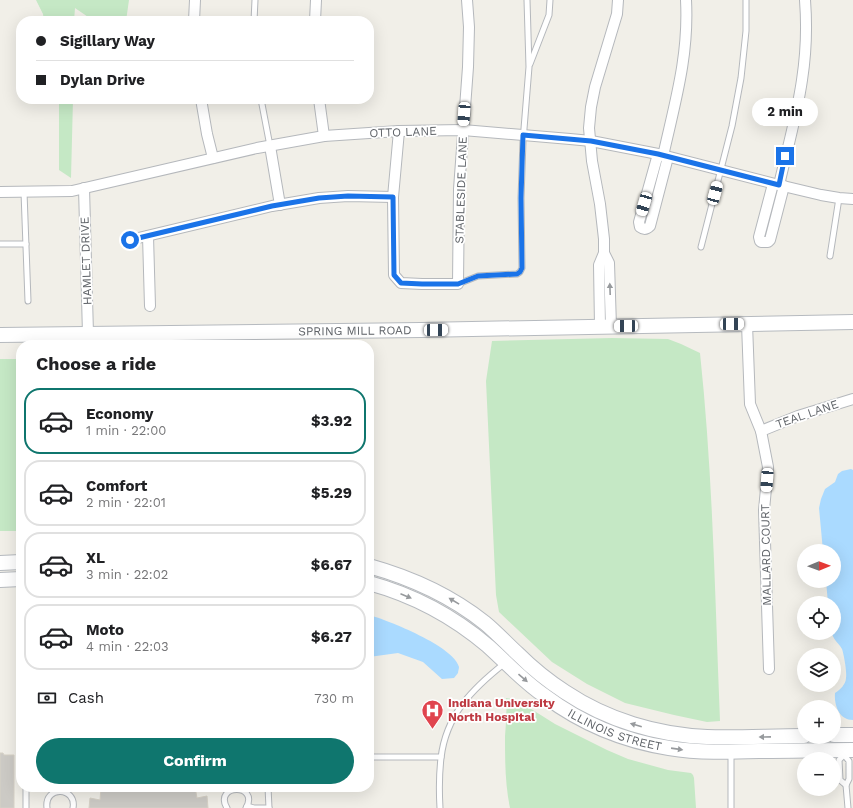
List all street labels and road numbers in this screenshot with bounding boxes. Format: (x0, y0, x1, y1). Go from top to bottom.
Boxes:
street label: OTTO LANE (369, 124, 437, 140)
street label: STABLESIDE LANE (452, 136, 470, 244)
street label: HAMLET DRIVE (77, 216, 95, 305)
street label: SPRING MILL ROAD (298, 323, 412, 338)
street label: TEAL LANE (774, 397, 840, 431)
street label: MALLARD COURT (758, 504, 774, 606)
street label: ILLINOIS STREET (565, 706, 663, 754)

